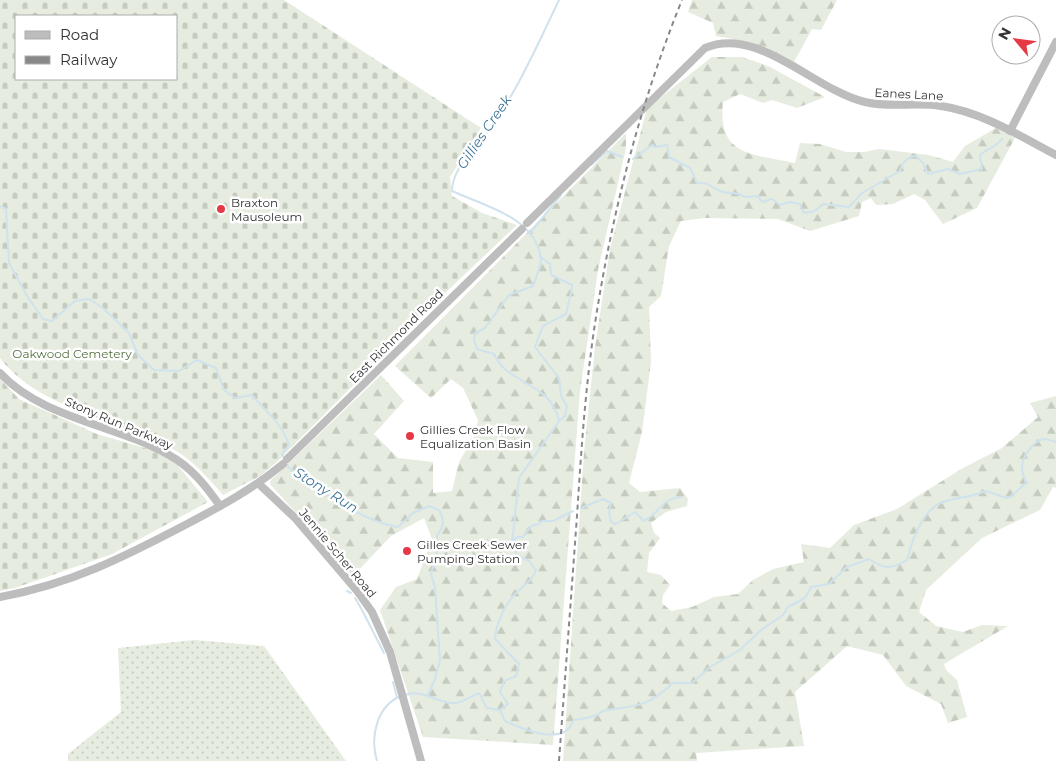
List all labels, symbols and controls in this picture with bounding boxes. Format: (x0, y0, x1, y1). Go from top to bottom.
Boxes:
legend (15, 15, 178, 80)
north arrow (991, 15, 1041, 65)
text: N (994, 24, 1015, 43)
text: Road (60, 25, 99, 44)
text: Railway (60, 50, 118, 69)
street label: Eanes Lane (874, 85, 944, 103)
water label: Gillies Creek (453, 91, 516, 173)
place label: Braxton Mausoleum (231, 195, 302, 224)
marker: Braxton Mausoleum (215, 203, 227, 215)
street label: East Richmond Road (346, 286, 446, 386)
park label: Oakwood Cemetery (12, 346, 132, 361)
street label: Stony Run Parkway (63, 393, 176, 453)
place label: Gillies Creek Flow Equalization Basin (420, 422, 531, 451)
marker: Gillies Creek Flow Equalization Basin (404, 430, 416, 442)
water label: Stony Run (291, 463, 361, 517)
street label: Jennie Scher Road (296, 505, 380, 601)
place label: Gilles Creek Sewer Pumping Station (417, 537, 527, 566)
marker: Gilles Creek Sewer Pumping Station (401, 545, 413, 557)

